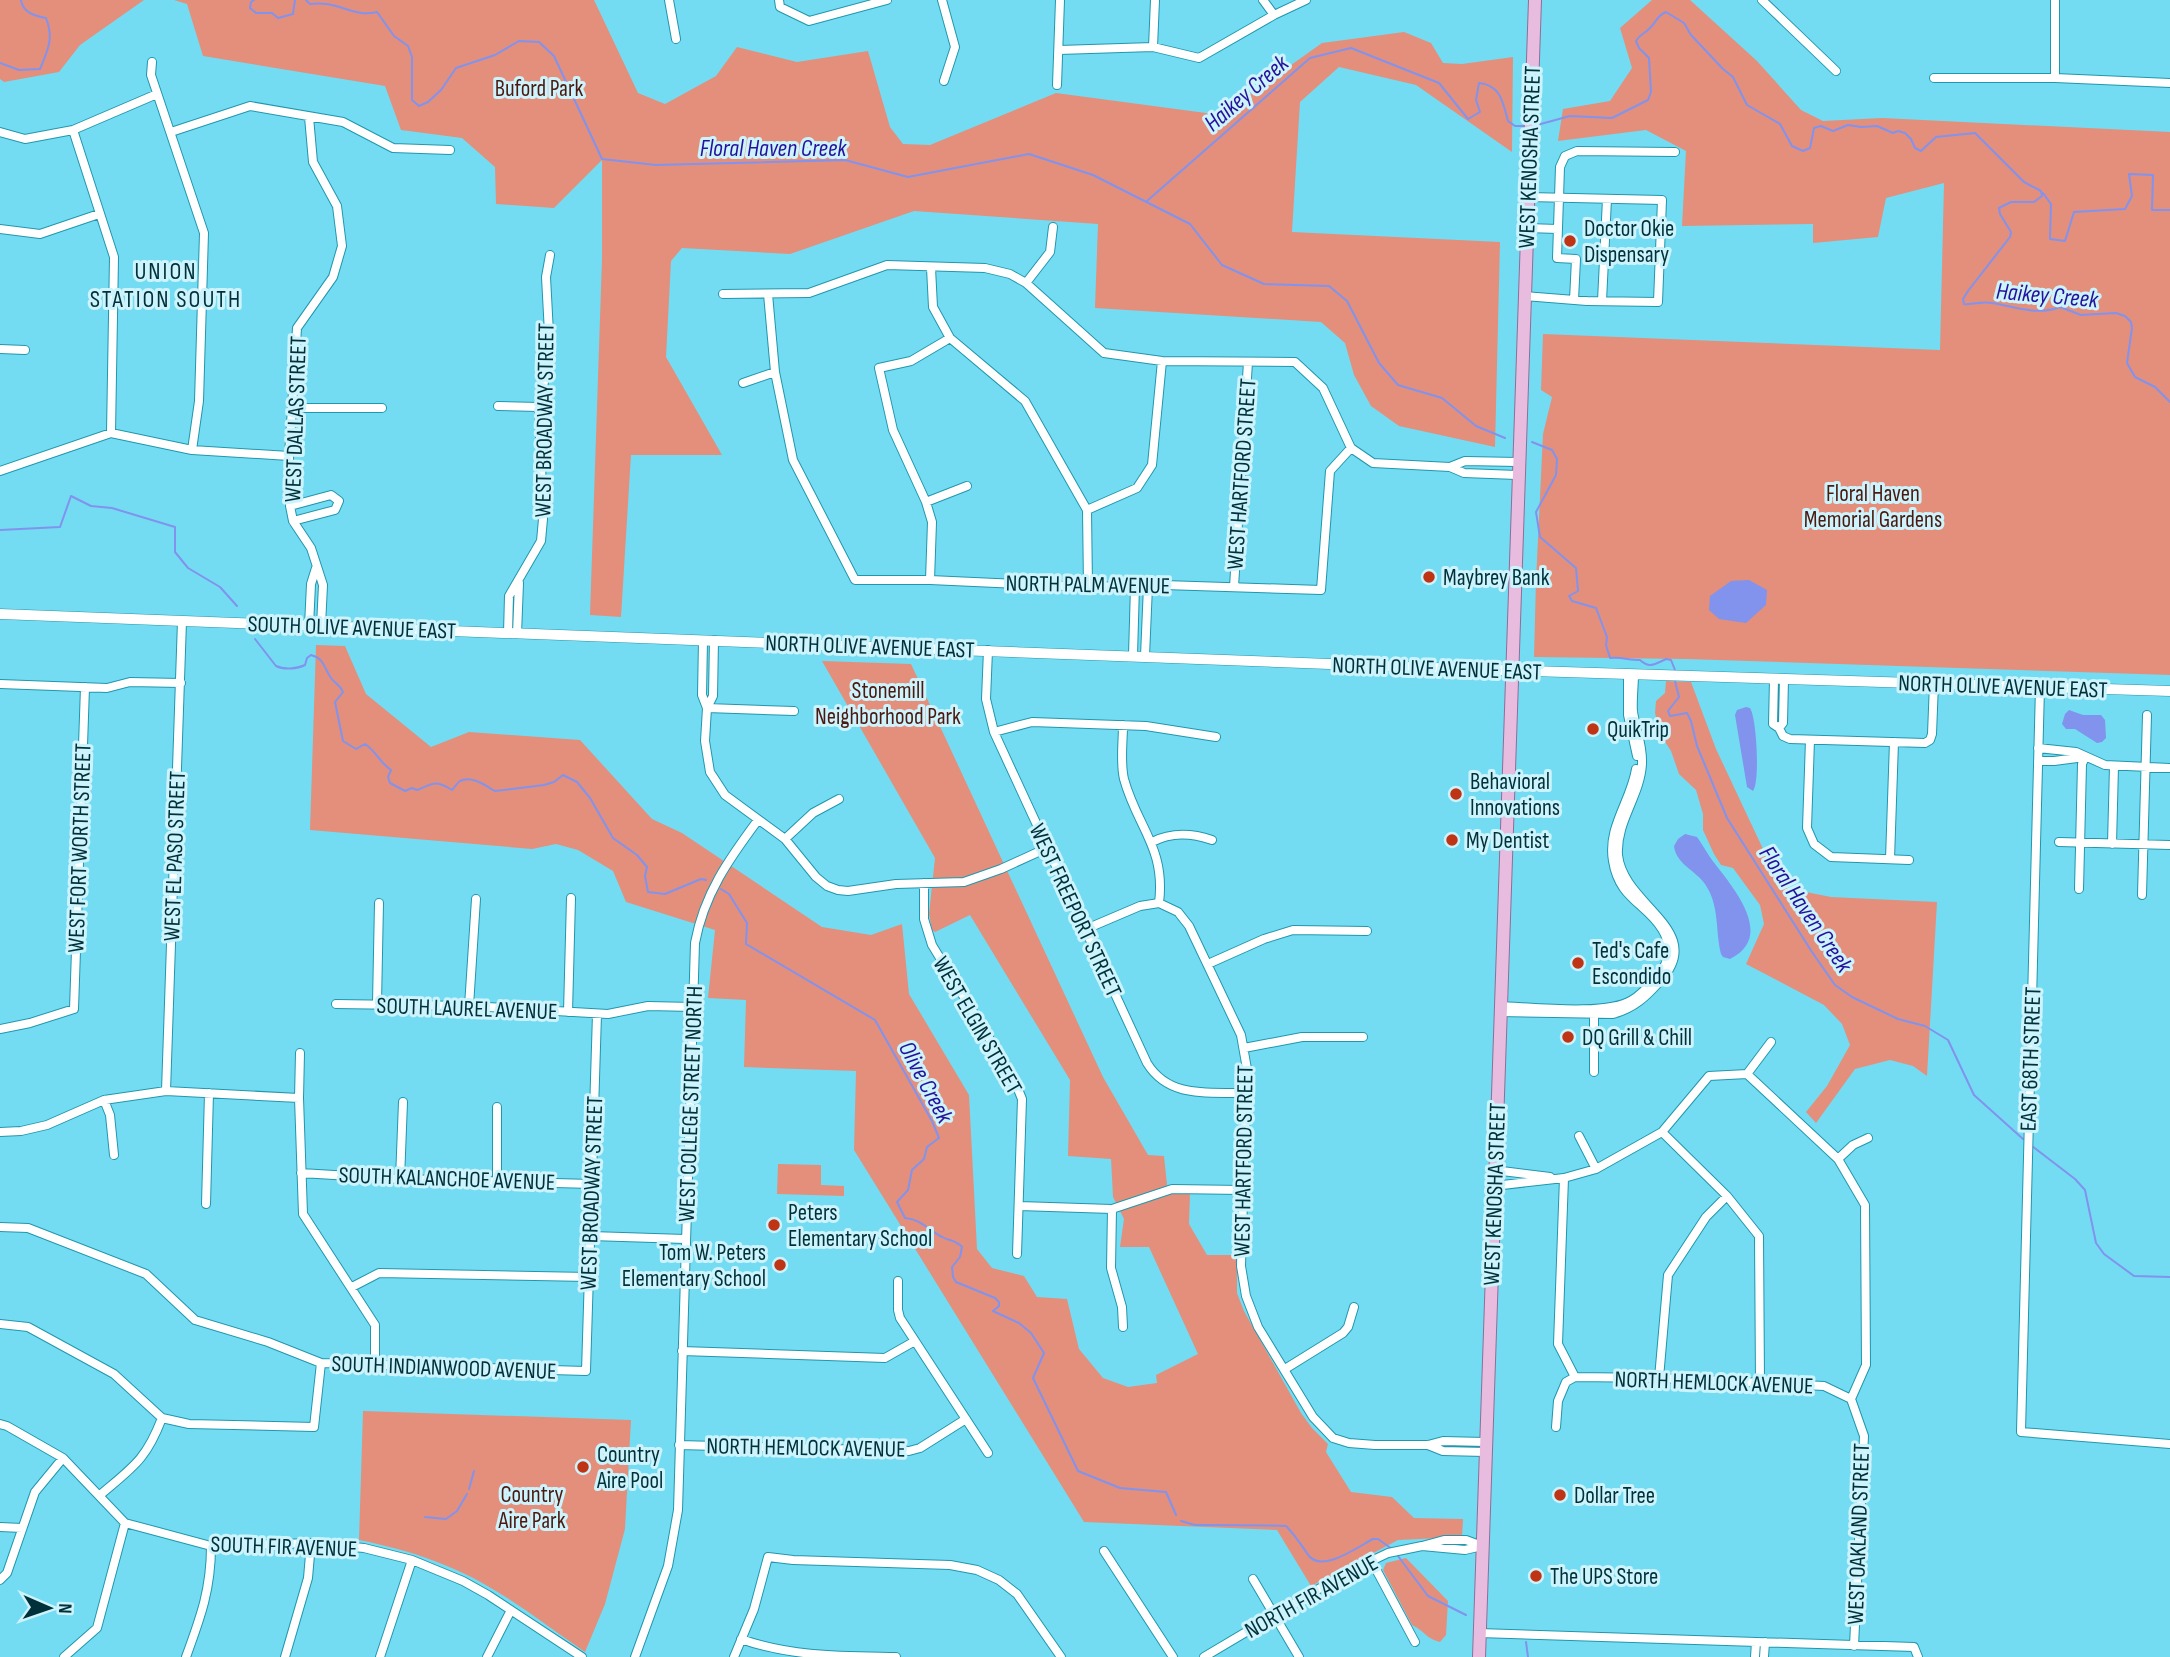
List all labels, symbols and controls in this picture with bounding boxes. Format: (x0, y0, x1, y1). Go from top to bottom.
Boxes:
water label: Haikey Creek (1198, 48, 1295, 138)
street label: WEST KENOSHA STREET (1513, 65, 1547, 249)
park label: Buford Park (495, 75, 584, 103)
water label: Floral Haven Creek (700, 134, 847, 163)
place label: Doctor Okie Dispensary (1584, 215, 1674, 269)
marker: Doctor Okie Dispensary (1562, 233, 1578, 249)
district label: UNION STATION SOUTH (90, 257, 242, 314)
water label: Haikey Creek (1995, 277, 2100, 314)
street label: WEST BROADWAY STREET (529, 323, 561, 518)
street label: WEST DALLAS STREET (279, 335, 313, 503)
street label: WEST HARTFORD STREET (1221, 377, 1263, 571)
park label: Floral Haven Memorial Gardens (1804, 480, 1942, 534)
place label: Maybrey Bank (1443, 564, 1550, 592)
marker: Maybrey Bank (1421, 569, 1437, 585)
street label: NORTH PALM AVENUE (1006, 570, 1170, 600)
street label: SOUTH OLIVE AVENUE EAST (247, 610, 457, 646)
street label: NORTH OLIVE AVENUE EAST (765, 629, 975, 665)
street label: NORTH OLIVE AVENUE EAST (1332, 651, 1542, 687)
street label: NORTH OLIVE AVENUE EAST (1898, 669, 2108, 705)
park label: Stonemill Neighborhood Park (815, 677, 961, 731)
place label: QuikTrip (1607, 716, 1669, 744)
marker: QuikTrip (1585, 721, 1601, 737)
street label: WEST FORT WORTH STREET (62, 743, 98, 953)
place label: Behavioral Innovations (1470, 768, 1560, 822)
street label: WEST EL PASO STREET (158, 770, 192, 942)
marker: Behavioral Innovations (1448, 786, 1464, 802)
street label: WEST FREEPORT STREET (1023, 819, 1128, 1002)
place label: My Dentist (1466, 827, 1549, 855)
marker: My Dentist (1444, 832, 1460, 848)
water label: Floral Haven Creek (1753, 840, 1859, 979)
place label: Ted's Cafe Escondido (1592, 937, 1671, 991)
street label: WEST ELGIN STREET (926, 952, 1028, 1099)
marker: Ted's Cafe Escondido (1570, 955, 1586, 971)
street label: WEST COLLEGE STREET NORTH (673, 985, 709, 1223)
street label: EAST 68TH STREET (2014, 986, 2048, 1132)
street label: SOUTH LAUREL AVENUE (376, 992, 558, 1026)
place label: DQ Grill & Chill (1582, 1024, 1692, 1052)
marker: DQ Grill & Chill (1560, 1029, 1576, 1045)
water label: Olive Creek (892, 1036, 960, 1129)
street label: WEST HARTFORD STREET (1228, 1065, 1260, 1257)
street label: WEST BROADWAY STREET (575, 1095, 609, 1291)
street label: WEST KENOSHA STREET (1478, 1102, 1512, 1286)
street label: SOUTH KALANCHOE AVENUE (338, 1161, 556, 1197)
place label: Peters Elementary School (788, 1199, 932, 1253)
marker: Peters Elementary School (766, 1217, 782, 1233)
place label: Tom W. Peters Elementary School (622, 1239, 766, 1293)
marker: Tom W. Peters Elementary School (772, 1257, 788, 1273)
street label: SOUTH INDIANWOOD AVENUE (331, 1350, 557, 1386)
street label: NORTH HEMLOCK AVENUE (1614, 1366, 1814, 1400)
street label: NORTH HEMLOCK AVENUE (706, 1432, 906, 1464)
place label: Country Aire Pool (596, 1441, 663, 1495)
street label: WEST OAKLAND STREET (1842, 1443, 1876, 1625)
marker: Country Aire Pool (575, 1459, 591, 1475)
park label: Country Aire Park (498, 1481, 566, 1535)
place label: Dollar Tree (1574, 1482, 1655, 1510)
marker: Dollar Tree (1552, 1487, 1568, 1503)
street label: SOUTH FIR AVENUE (210, 1530, 358, 1564)
street label: NORTH FIR AVENUE (1240, 1549, 1383, 1645)
place label: The UPS Store (1550, 1563, 1658, 1591)
marker: The UPS Store (1528, 1568, 1544, 1584)
north arrow (14, 1573, 84, 1643)
text: N (53, 1603, 76, 1614)

